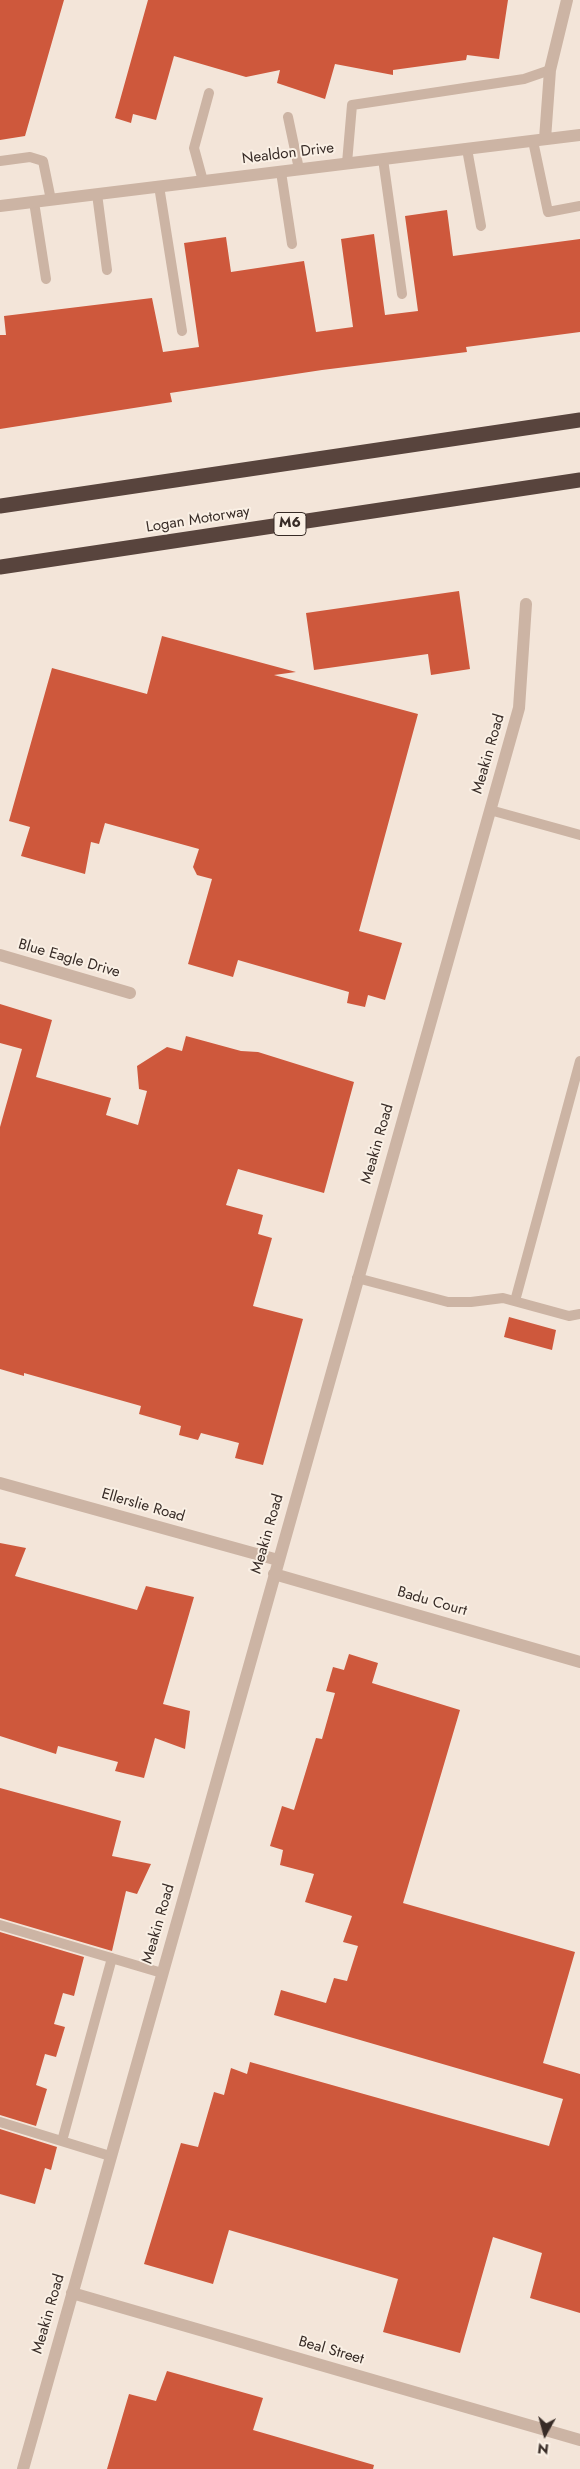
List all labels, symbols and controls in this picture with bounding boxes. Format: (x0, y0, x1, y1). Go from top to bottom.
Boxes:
street label: Nealdon Drive (241, 139, 335, 169)
street label: Logan Motorway (145, 503, 251, 537)
road number: M6 (274, 512, 306, 536)
street label: Meakin Road (469, 712, 509, 796)
street label: Blue Eagle Drive (16, 936, 122, 982)
street label: Meakin Road (358, 1102, 398, 1186)
street label: Ellerslie Road (99, 1485, 187, 1527)
street label: Meakin Road (248, 1492, 288, 1576)
street label: Badu Court (395, 1583, 469, 1621)
street label: Meakin Road (139, 1882, 179, 1966)
street label: Meakin Road (29, 2272, 69, 2356)
street label: Beal Street (296, 2333, 366, 2369)
north arrow (520, 2409, 570, 2459)
text: N (536, 2438, 550, 2459)

